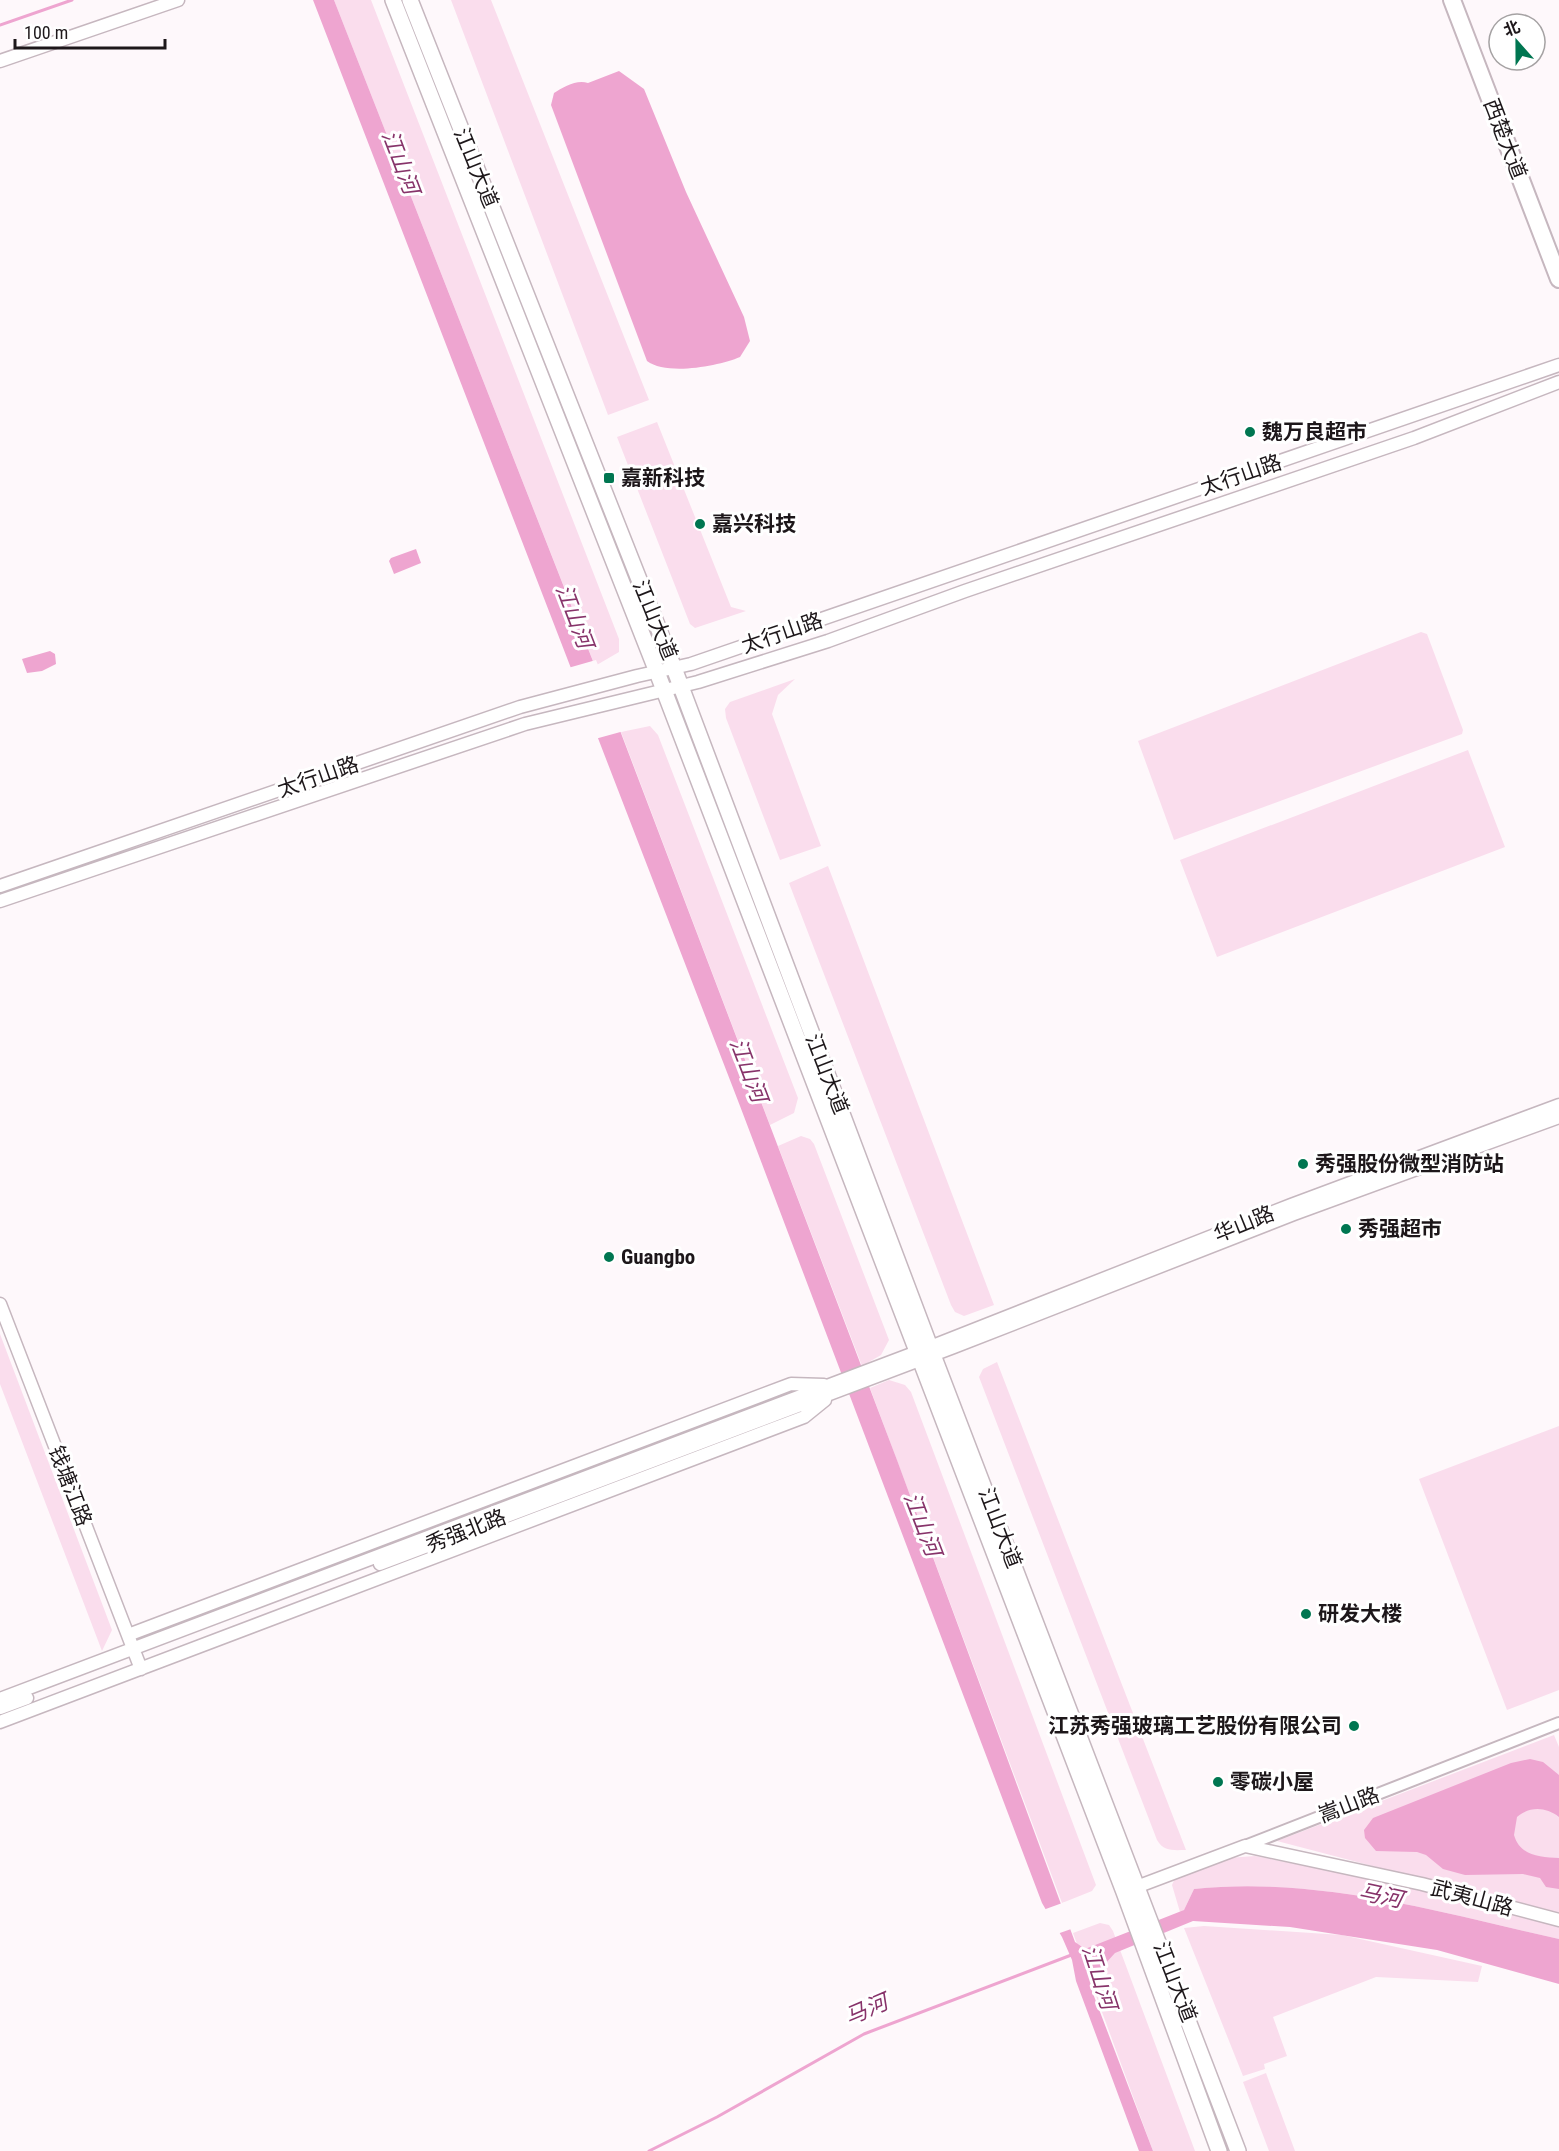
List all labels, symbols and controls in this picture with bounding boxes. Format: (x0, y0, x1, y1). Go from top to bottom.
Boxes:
scale bar (15, 12, 165, 50)
north arrow (1487, 12, 1547, 72)
text: 北 (1501, 17, 1523, 40)
text: 100 m (24, 22, 68, 43)
street label: 西楚大道 (1479, 95, 1531, 183)
street label: 江山大道 (449, 125, 503, 211)
water label: 江山河 (377, 127, 425, 201)
place label: 魏万良超市 (1262, 420, 1367, 444)
marker: 魏万良超市 (1243, 425, 1257, 439)
street label: 太行山路 (1197, 450, 1285, 500)
place label: 嘉新科技 (621, 466, 705, 490)
marker: 嘉新科技 (602, 471, 616, 485)
place label: 嘉兴科技 (712, 512, 796, 536)
marker: 嘉兴科技 (693, 517, 707, 531)
street label: 江山大道 (628, 577, 682, 663)
water label: 江山河 (551, 581, 599, 655)
street label: 太行山路 (738, 608, 826, 658)
street label: 太行山路 (274, 752, 362, 802)
street label: 江山大道 (801, 1030, 853, 1118)
water label: 江山河 (725, 1035, 773, 1109)
place label: 秀强股份微型消防站 (1315, 1152, 1504, 1176)
marker: 秀强股份微型消防站 (1296, 1157, 1310, 1171)
street label: 华山路 (1210, 1201, 1278, 1247)
place label: 秀强超市 (1358, 1217, 1442, 1241)
marker: 秀强超市 (1339, 1222, 1353, 1236)
place label: Guangbo (621, 1245, 695, 1269)
marker: Guangbo (602, 1250, 616, 1264)
street label: 钱塘江路 (44, 1442, 96, 1530)
street label: 江山大道 (974, 1484, 1026, 1572)
water label: 江山河 (899, 1489, 947, 1563)
street label: 秀强北路 (422, 1505, 510, 1557)
place label: 研发大楼 (1318, 1602, 1402, 1626)
marker: 研发大楼 (1299, 1607, 1313, 1621)
place label: 江苏秀强玻璃工艺股份有限公司 (1048, 1714, 1342, 1738)
marker: 江苏秀强玻璃工艺股份有限公司 (1347, 1719, 1361, 1733)
place label: 零碳小屋 (1230, 1770, 1314, 1794)
marker: 零碳小屋 (1211, 1775, 1225, 1789)
street label: 嵩山路 (1315, 1783, 1383, 1827)
street label: 武夷山路 (1428, 1876, 1516, 1920)
water label: 马河 (1357, 1879, 1409, 1913)
street label: 江山大道 (1149, 1938, 1201, 2026)
water label: 江山河 (1077, 1942, 1123, 2016)
water label: 马河 (841, 1988, 895, 2030)

